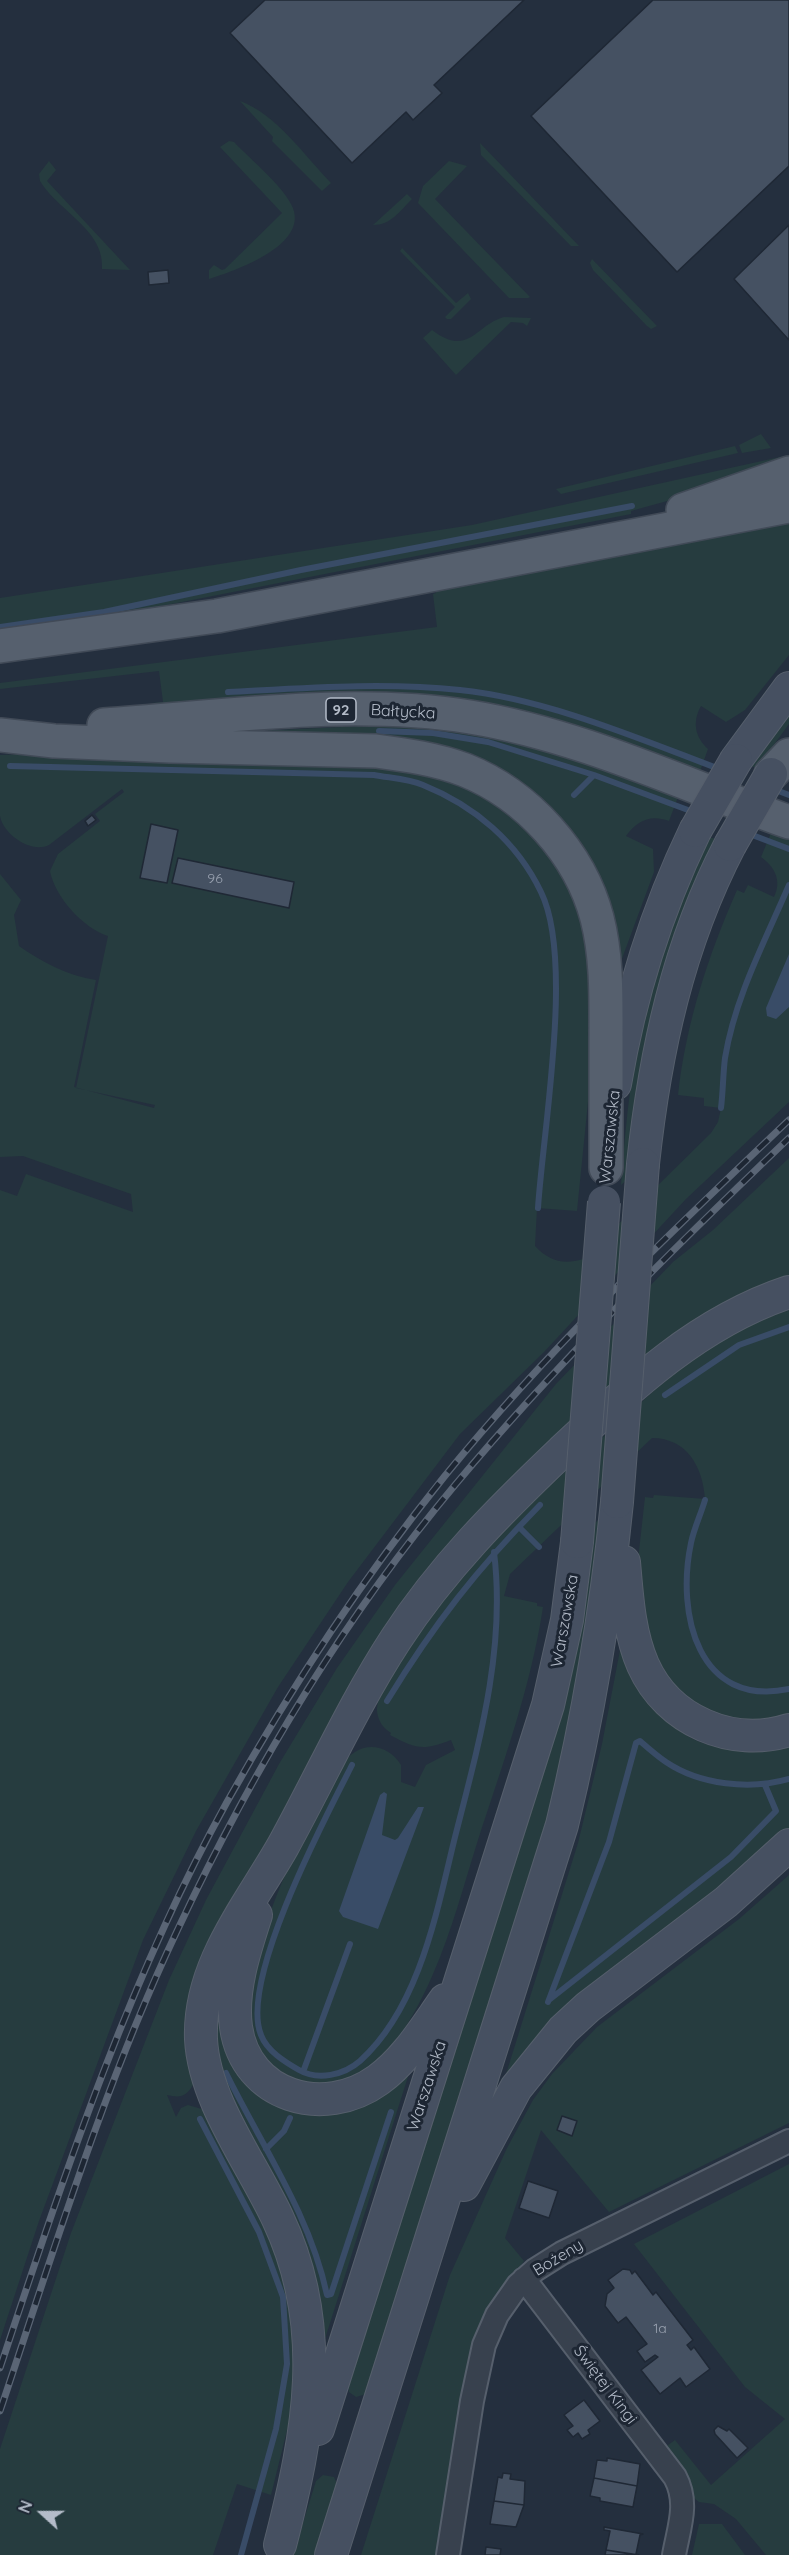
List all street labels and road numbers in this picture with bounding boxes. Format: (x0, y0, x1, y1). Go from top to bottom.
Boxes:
road number: 92 (326, 698, 356, 722)
street label: Bałtycka (370, 701, 436, 723)
street label: Warszawska (596, 1089, 624, 1185)
street label: Warszawska (547, 1573, 583, 1669)
street label: Warszawska (403, 2039, 451, 2133)
street label: Bożeny (529, 2236, 587, 2280)
street label: Świętej Kingi (569, 2342, 641, 2428)

